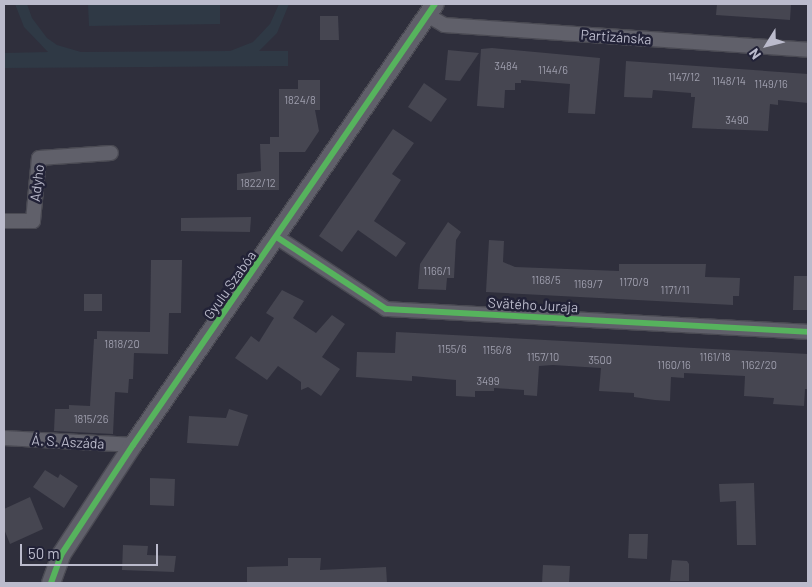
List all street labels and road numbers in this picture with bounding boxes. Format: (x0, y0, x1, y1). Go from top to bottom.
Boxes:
street label: Partizánska (580, 26, 652, 48)
street label: Adyho (26, 163, 48, 203)
street label: Gyulu Szabóa (200, 247, 260, 323)
street label: Svätého Juraja (487, 294, 579, 316)
street label: Á. S. Aszáda (31, 432, 105, 452)

